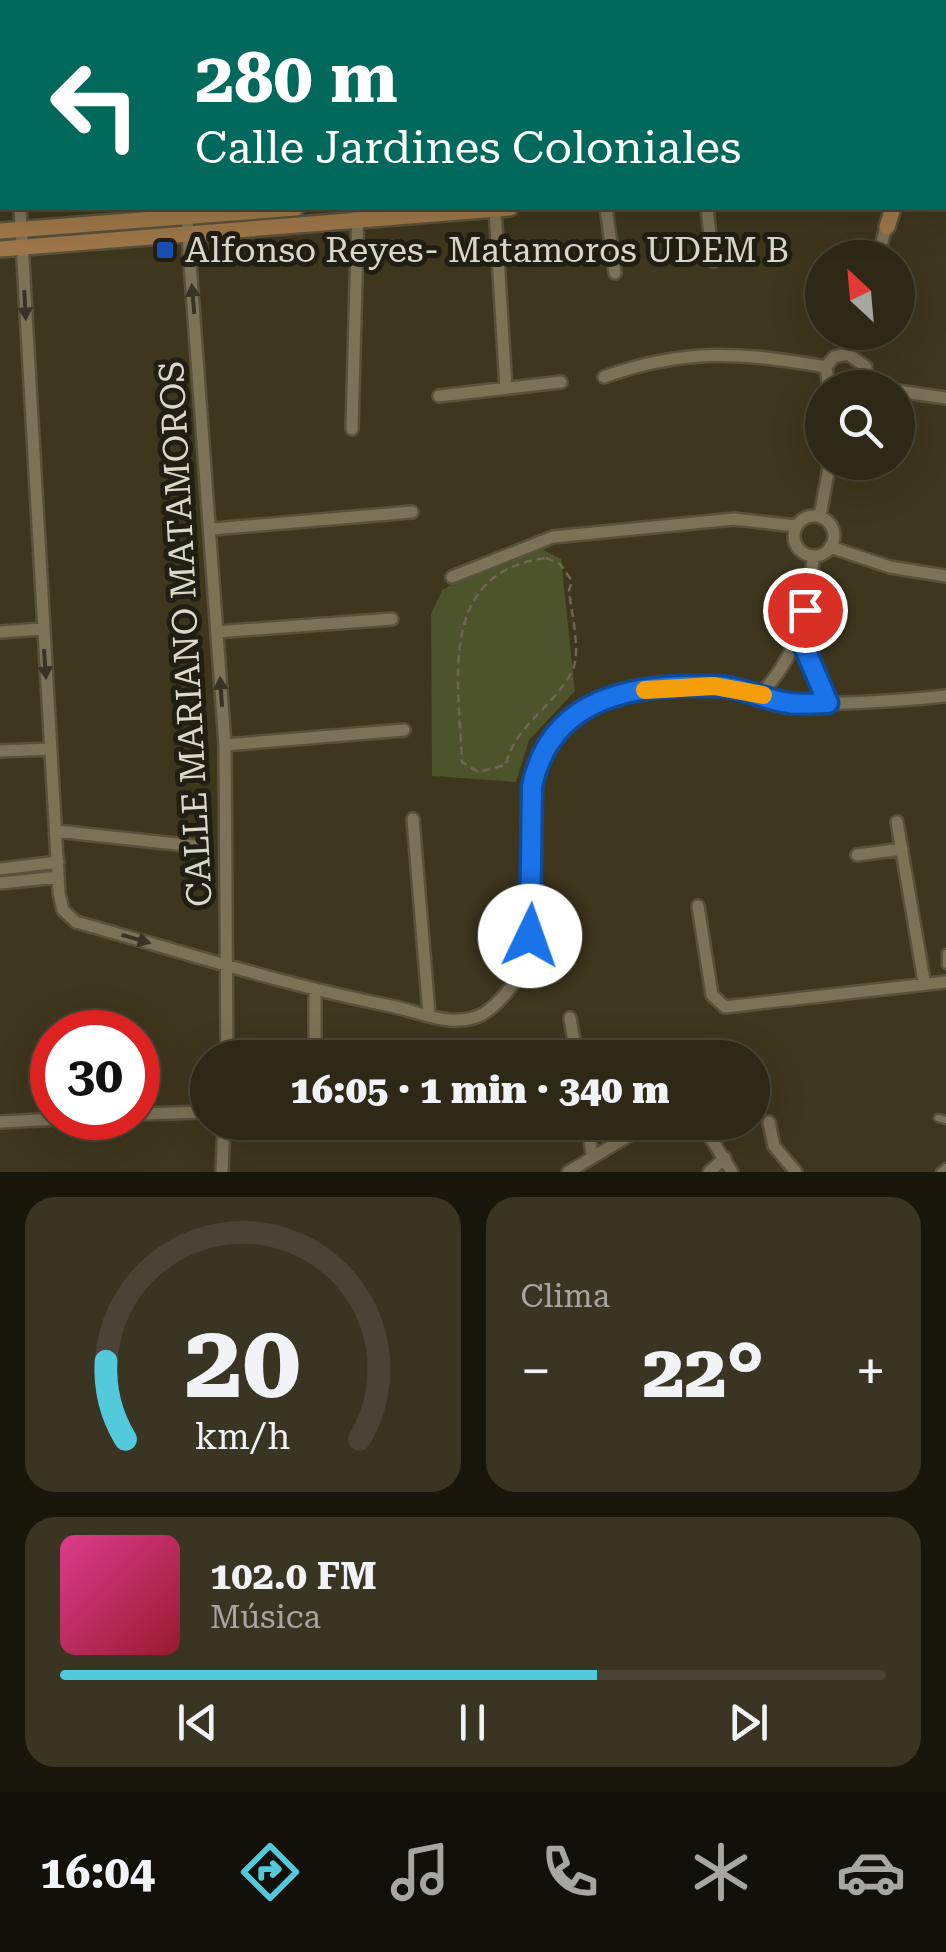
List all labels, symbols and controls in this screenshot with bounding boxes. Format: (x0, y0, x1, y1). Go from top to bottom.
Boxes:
text: 280 m (195, 37, 398, 119)
icon: left (30, 40, 160, 170)
text: Calle Jardines Coloniales (195, 121, 741, 174)
place label: Alfonso Reyes- Matamoros UDEM B (185, 230, 789, 271)
marker: Alfonso Reyes- Matamoros UDEM B (154, 239, 176, 261)
north arrow (805, 240, 915, 350)
map controls (805, 240, 915, 480)
one-way arrow (185, 282, 201, 314)
one-way arrow (17, 289, 33, 321)
street label: CALLE MARIANO MATAMOROS (151, 360, 221, 908)
button: search (805, 370, 915, 480)
pin (763, 568, 848, 653)
icon: arrive (778, 583, 833, 638)
one-way arrow (37, 649, 53, 681)
one-way arrow (213, 676, 229, 708)
position arrow (478, 884, 582, 988)
one-way arrow (121, 931, 152, 947)
speed limit sign: 30 (30, 1010, 160, 1140)
text: 16:05 · 1 min · 340 m (290, 1068, 670, 1112)
text: Clima (521, 1277, 610, 1315)
text: 20 (185, 1301, 301, 1422)
text: 22° (642, 1327, 764, 1415)
text: − (521, 1339, 551, 1403)
text: + (855, 1339, 886, 1403)
text: km/h (195, 1416, 291, 1458)
text: 102.0 FM (210, 1554, 377, 1598)
text: Música (210, 1598, 321, 1636)
icon: previous (170, 1695, 225, 1750)
icon: pause (445, 1695, 500, 1750)
icon: next (721, 1695, 776, 1750)
icon: directions (235, 1837, 305, 1907)
icon: music (385, 1837, 455, 1907)
icon: phone (535, 1837, 605, 1907)
icon: climate (686, 1837, 756, 1907)
icon: car (836, 1837, 906, 1907)
text: 16:04 (40, 1846, 155, 1899)

